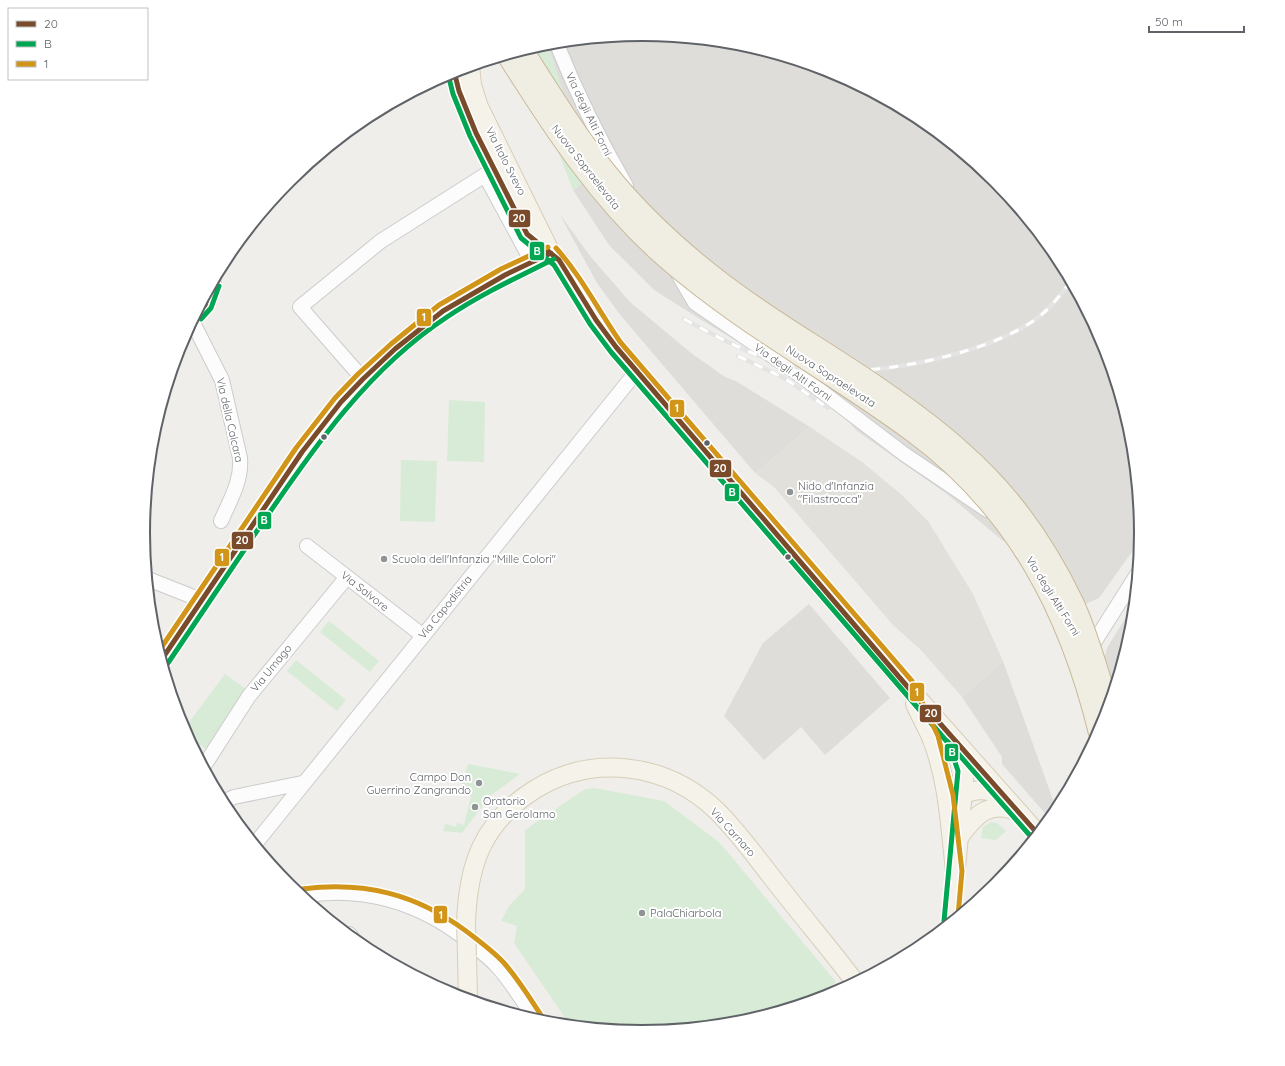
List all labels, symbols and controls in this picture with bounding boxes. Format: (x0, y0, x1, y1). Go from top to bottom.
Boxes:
legend (8, 8, 148, 80)
scale bar (1149, 8, 1244, 34)
text: 50 m (1155, 14, 1183, 29)
text: 20 (44, 16, 58, 31)
text: B (44, 36, 52, 51)
text: 1 (44, 56, 48, 71)
street label: Via degli Alti Forni (563, 70, 615, 158)
street label: Nuova Sopraelevata (548, 122, 624, 212)
street label: Via Italo Svevo (483, 124, 529, 198)
line badge: 20 (508, 209, 531, 228)
text: 20 (512, 211, 526, 225)
line badge: B (529, 241, 545, 261)
text: B (533, 244, 541, 258)
line badge: 1 (416, 308, 432, 327)
text: 1 (422, 310, 426, 324)
street label: Via degli Alti Forni (752, 340, 834, 404)
street label: Nuova Sopraelevata (783, 342, 879, 410)
street label: Via della Calcara (213, 376, 247, 464)
line badge: 1 (669, 399, 685, 418)
text: 1 (675, 401, 679, 415)
unlabelled marker (319, 432, 329, 442)
unlabelled marker (702, 438, 712, 448)
line badge: 20 (709, 459, 732, 478)
text: 20 (713, 461, 727, 475)
place label: Nido d'Infanzia "Filastrocca" (798, 479, 874, 506)
line badge: B (724, 483, 740, 502)
text: B (728, 485, 736, 499)
marker: Nido d'Infanzia "Filastrocca" (785, 487, 795, 497)
line badge: B (257, 511, 272, 530)
text: B (260, 513, 268, 527)
line badge: 20 (231, 531, 254, 550)
text: 20 (235, 533, 249, 547)
line badge: 1 (214, 548, 230, 567)
text: 1 (220, 550, 224, 564)
place label: Scuola dell'Infanzia "Mille Colori" (392, 552, 556, 566)
unlabelled marker (783, 552, 793, 562)
marker: Scuola dell'Infanzia "Mille Colori" (379, 554, 389, 564)
street label: Via degli Alti Forni (1023, 554, 1083, 638)
street label: Via Salvore (338, 568, 392, 614)
street label: Via Capodistria (415, 572, 475, 642)
street label: Via Umago (248, 641, 295, 695)
line badge: 1 (909, 682, 925, 702)
text: 1 (915, 685, 919, 699)
line badge: 20 (919, 704, 942, 723)
text: 20 (924, 706, 938, 720)
line badge: B (944, 743, 959, 762)
text: B (948, 745, 956, 759)
place label: Campo Don Guerrino Zangrando (367, 770, 471, 797)
marker: Campo Don Guerrino Zangrando (474, 778, 484, 788)
place label: Oratorio San Gerolamo (483, 794, 556, 821)
marker: Oratorio San Gerolamo (470, 802, 480, 812)
street label: Via Carnaro (707, 805, 759, 860)
line badge: 1 (433, 905, 448, 924)
place label: PalaChiarbola (650, 906, 721, 920)
text: 1 (439, 908, 443, 922)
marker: PalaChiarbola (637, 908, 647, 918)

